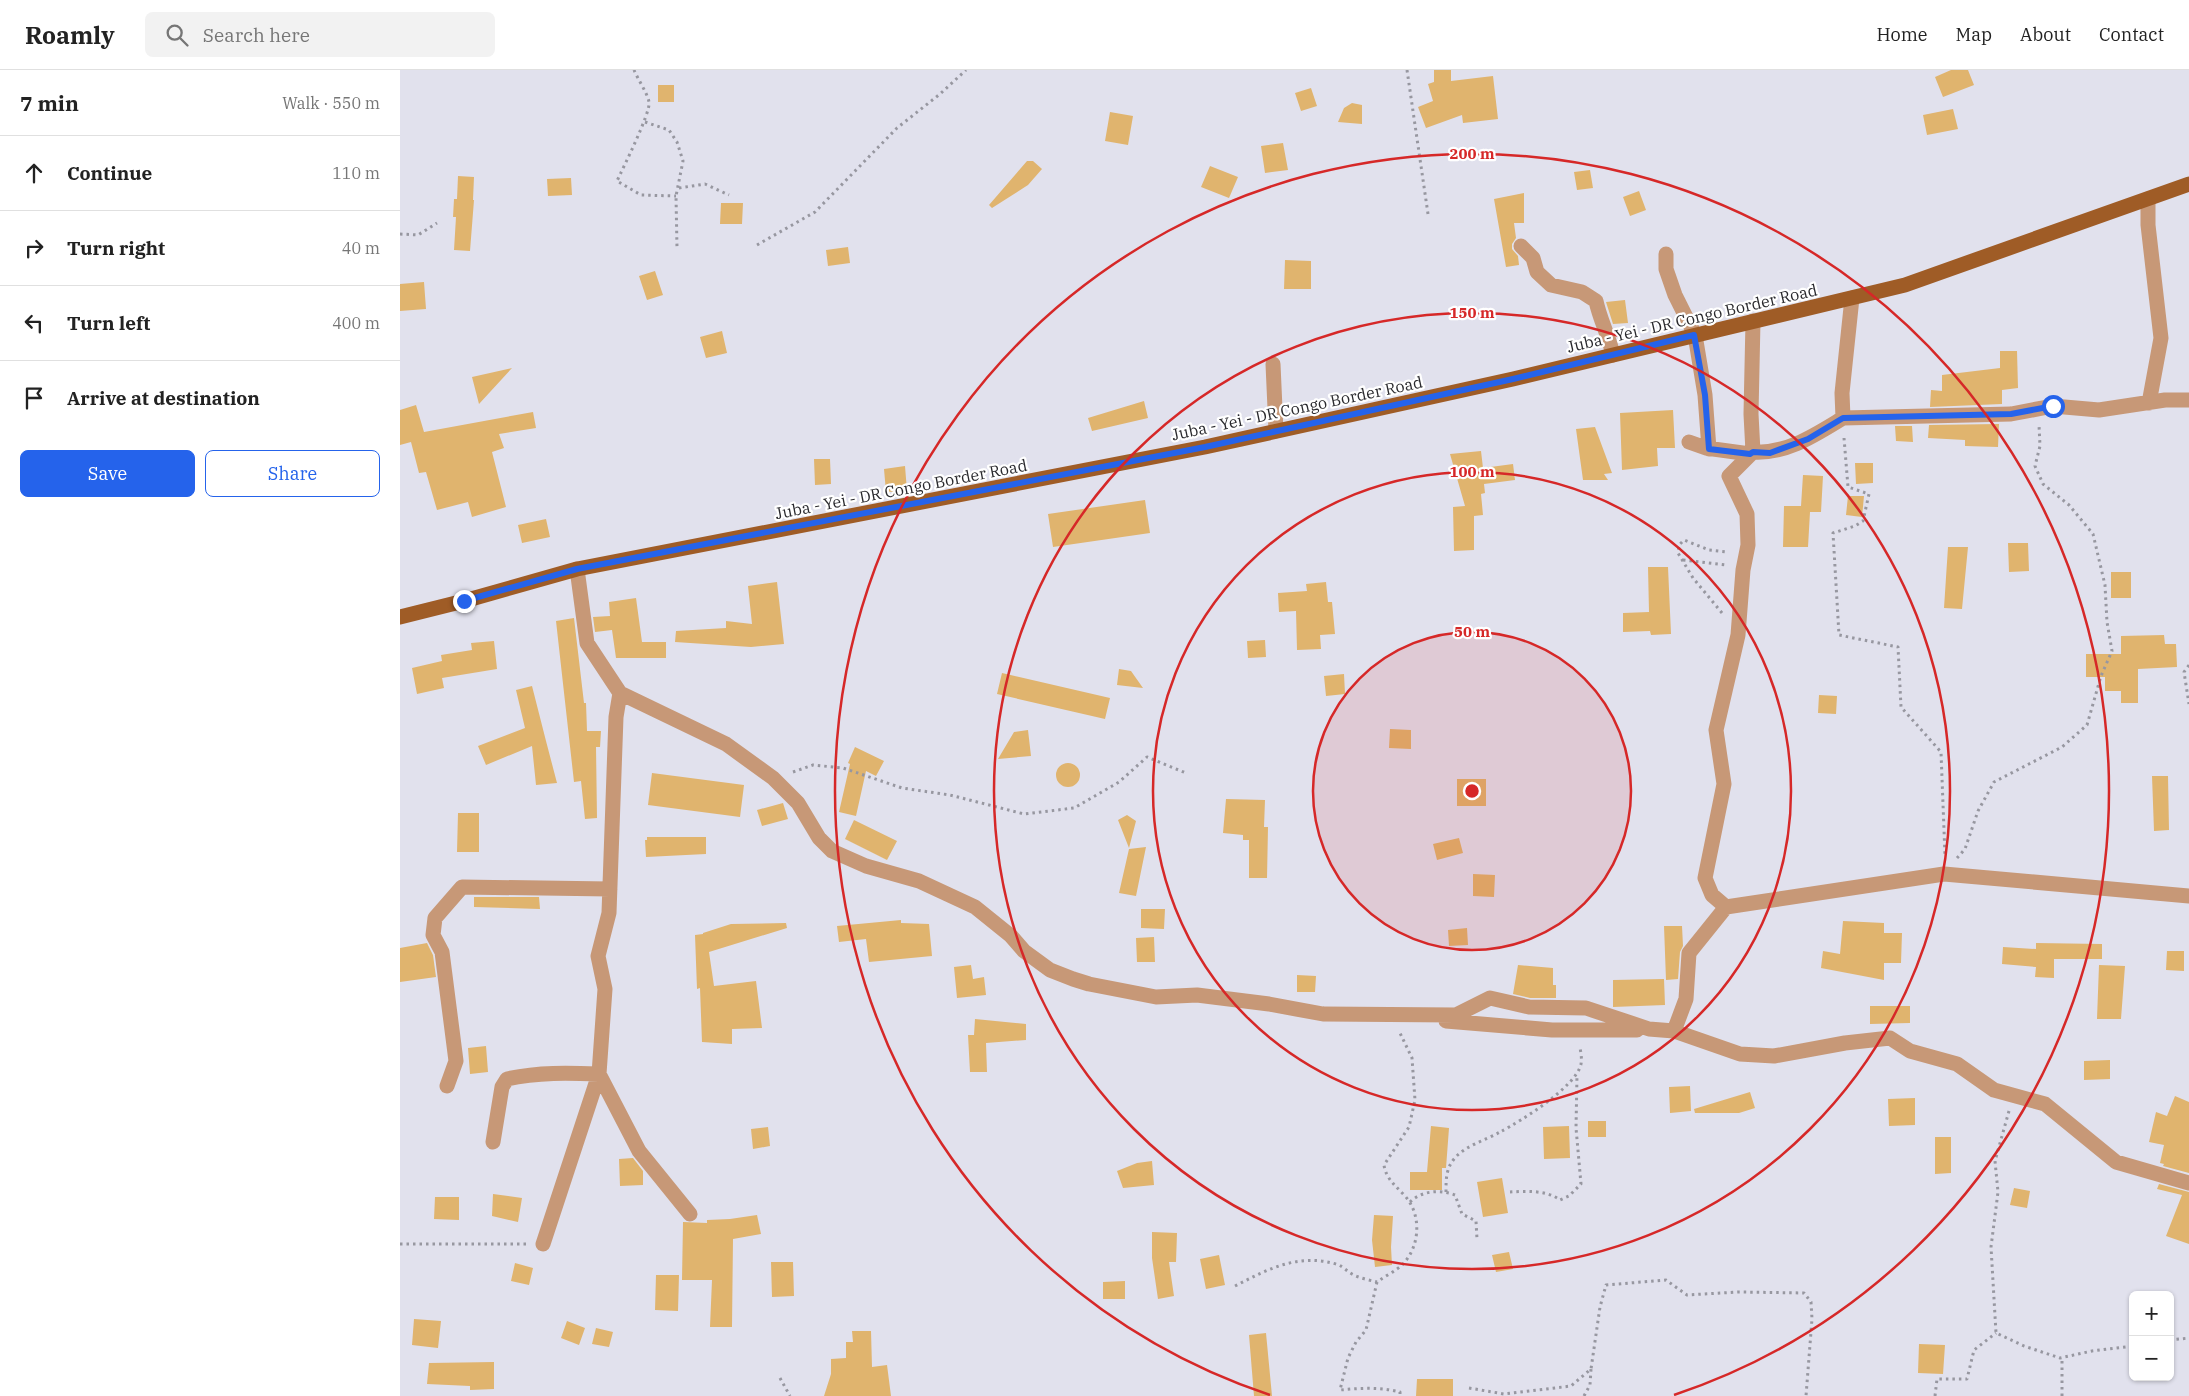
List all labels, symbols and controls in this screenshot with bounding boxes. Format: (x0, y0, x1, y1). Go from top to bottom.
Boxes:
search box (145, 12, 495, 57)
text: Roamly (25, 19, 115, 51)
icon: search (163, 21, 191, 49)
text: Search here (203, 23, 310, 47)
text: Home (1876, 23, 1928, 46)
text: Map (1956, 23, 1992, 46)
text: About (2020, 23, 2071, 46)
text: Contact (2099, 23, 2164, 46)
text: 7 min (20, 89, 79, 117)
text: Walk · 550 m (282, 93, 380, 113)
text: 200 m (1449, 144, 1495, 163)
icon: ahead (20, 159, 48, 187)
text: Continue (67, 161, 152, 185)
text: 110 m (332, 163, 380, 183)
icon: right (20, 234, 48, 262)
text: Turn right (67, 236, 165, 260)
text: 40 m (342, 238, 380, 258)
street label: Juba - Yei - DR Congo Border Road (1565, 279, 1819, 357)
text: 150 m (1449, 303, 1495, 322)
icon: left (20, 309, 48, 337)
text: Turn left (67, 311, 150, 335)
text: 400 m (332, 313, 380, 333)
street label: Juba - Yei - DR Congo Border Road (1170, 372, 1425, 444)
icon: arrive (20, 384, 48, 412)
text: Arrive at destination (67, 386, 260, 410)
route start (2042, 395, 2065, 418)
button: Save (20, 450, 195, 497)
button: Share (205, 450, 380, 497)
street label: Juba - Yei - DR Congo Border Road (773, 455, 1029, 523)
text: 100 m (1449, 462, 1495, 481)
route end (453, 590, 476, 613)
text: 50 m (1454, 622, 1490, 641)
centre of rings (1463, 782, 1481, 800)
map controls (2129, 1291, 2174, 1381)
button: + (2129, 1291, 2174, 1336)
button: − (2129, 1336, 2174, 1381)

